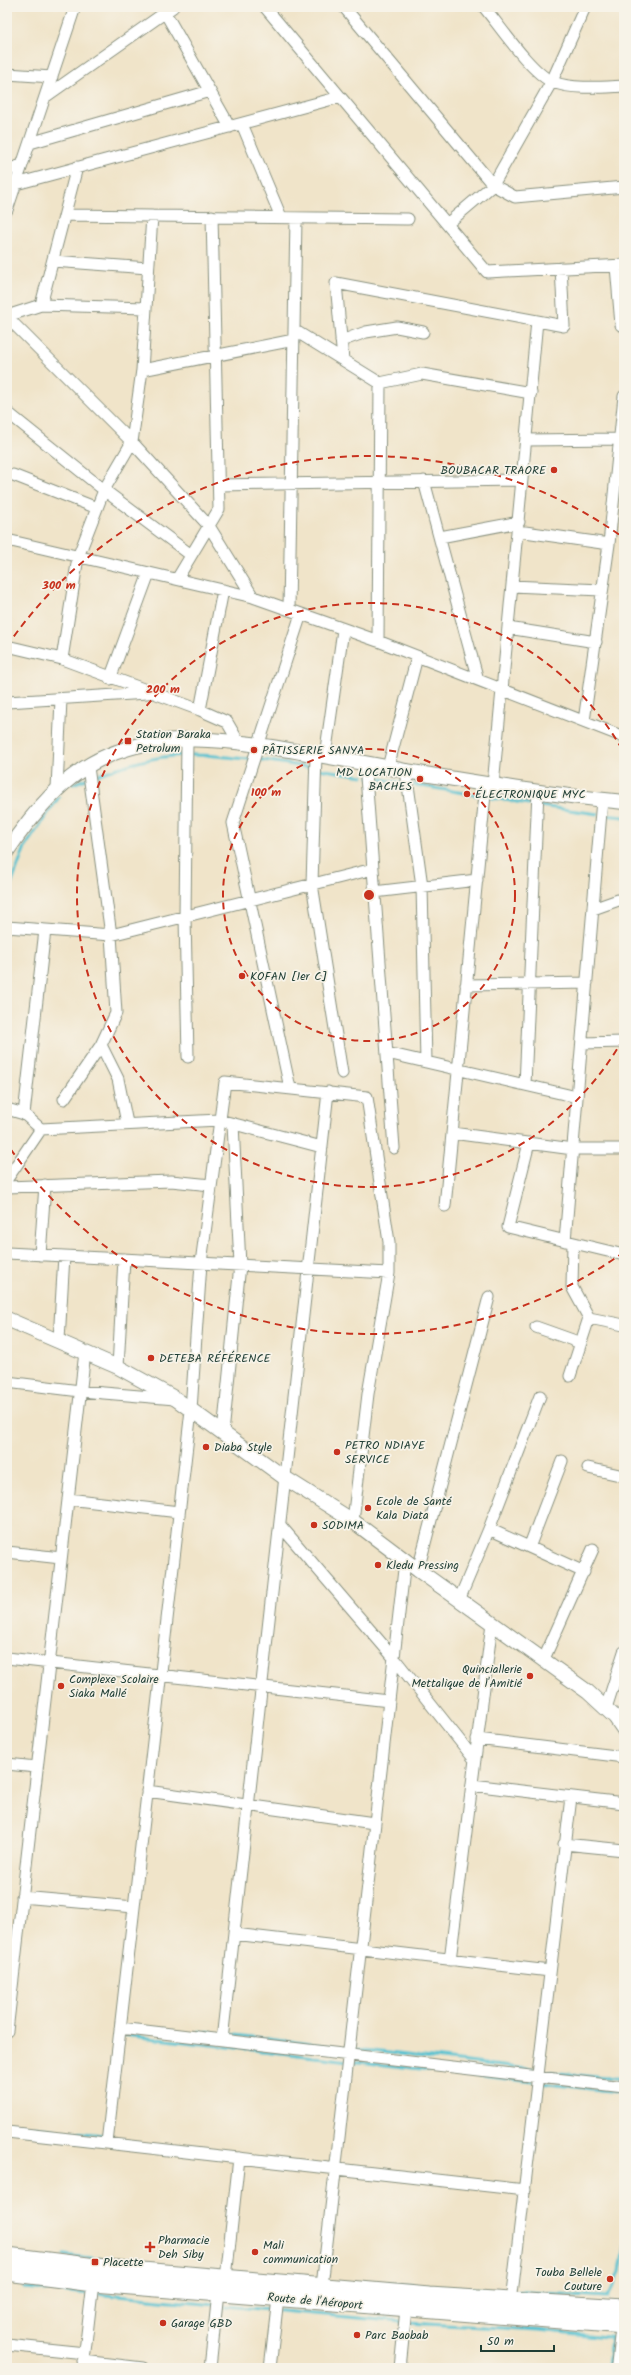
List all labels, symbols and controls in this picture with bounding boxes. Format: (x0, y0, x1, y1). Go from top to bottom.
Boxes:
place label: BOUBACAR TRAORE (440, 461, 547, 480)
marker: BOUBACAR TRAORE (549, 465, 559, 475)
text: 300 m (41, 576, 76, 595)
text: 200 m (146, 680, 180, 699)
place label: Station Baraka Petrolum (136, 725, 211, 758)
marker: Station Baraka Petrolum (123, 736, 133, 746)
place label: PÂTISSERIE SANYA (262, 741, 364, 760)
marker: PÂTISSERIE SANYA (249, 745, 259, 755)
place label: MD LOCATION BACHES (336, 763, 413, 796)
marker: MD LOCATION BACHES (415, 774, 425, 784)
text: 100 m (251, 783, 281, 802)
place label: ÉLECTRONIQUE MYC (475, 785, 586, 804)
marker: ÉLECTRONIQUE MYC (462, 789, 472, 799)
centre of rings (362, 888, 376, 902)
place label: KOFAN [1er C] (250, 967, 327, 986)
marker: KOFAN [1er C] (237, 971, 247, 981)
place label: DETEBA RÉFÉRENCE (159, 1349, 272, 1368)
marker: DETEBA RÉFÉRENCE (146, 1353, 156, 1363)
place label: PETRO NDIAYE SERVICE (345, 1436, 426, 1469)
place label: Diaba Style (214, 1438, 273, 1457)
marker: Diaba Style (201, 1442, 211, 1452)
marker: PETRO NDIAYE SERVICE (332, 1447, 342, 1457)
place label: Ecole de Santé Kala Diata (376, 1492, 452, 1525)
marker: Ecole de Santé Kala Diata (363, 1503, 373, 1513)
place label: SODIMA (322, 1516, 364, 1535)
marker: SODIMA (309, 1520, 319, 1530)
place label: Kledu Pressing (386, 1556, 459, 1575)
marker: Kledu Pressing (373, 1560, 383, 1570)
place label: Quinciallerie Mettalique de l'Amitié (411, 1660, 523, 1693)
place label: Complexe Scolaire Siaka Mallé (69, 1670, 159, 1703)
marker: Quinciallerie Mettalique de l'Amitié (525, 1671, 535, 1681)
marker: Complexe Scolaire Siaka Mallé (56, 1681, 66, 1691)
place label: Pharmacie Deh Siby (158, 2231, 210, 2264)
place label: Mali communication (263, 2236, 338, 2269)
marker: Pharmacie Deh Siby (145, 2242, 155, 2252)
marker: Mali communication (250, 2247, 260, 2257)
place label: Placette (103, 2253, 144, 2272)
marker: Placette (90, 2257, 100, 2267)
place label: Touba Bellele Couture (535, 2263, 603, 2296)
marker: Touba Bellele Couture (605, 2274, 615, 2284)
street label: Route de l'Aéroport (266, 2288, 364, 2315)
place label: Garage GBD (171, 2314, 232, 2333)
marker: Garage GBD (158, 2318, 168, 2328)
place label: Parc Baobab (365, 2326, 429, 2345)
scale bar (481, 2327, 554, 2353)
marker: Parc Baobab (352, 2330, 362, 2340)
text: 50 m (487, 2332, 514, 2351)

